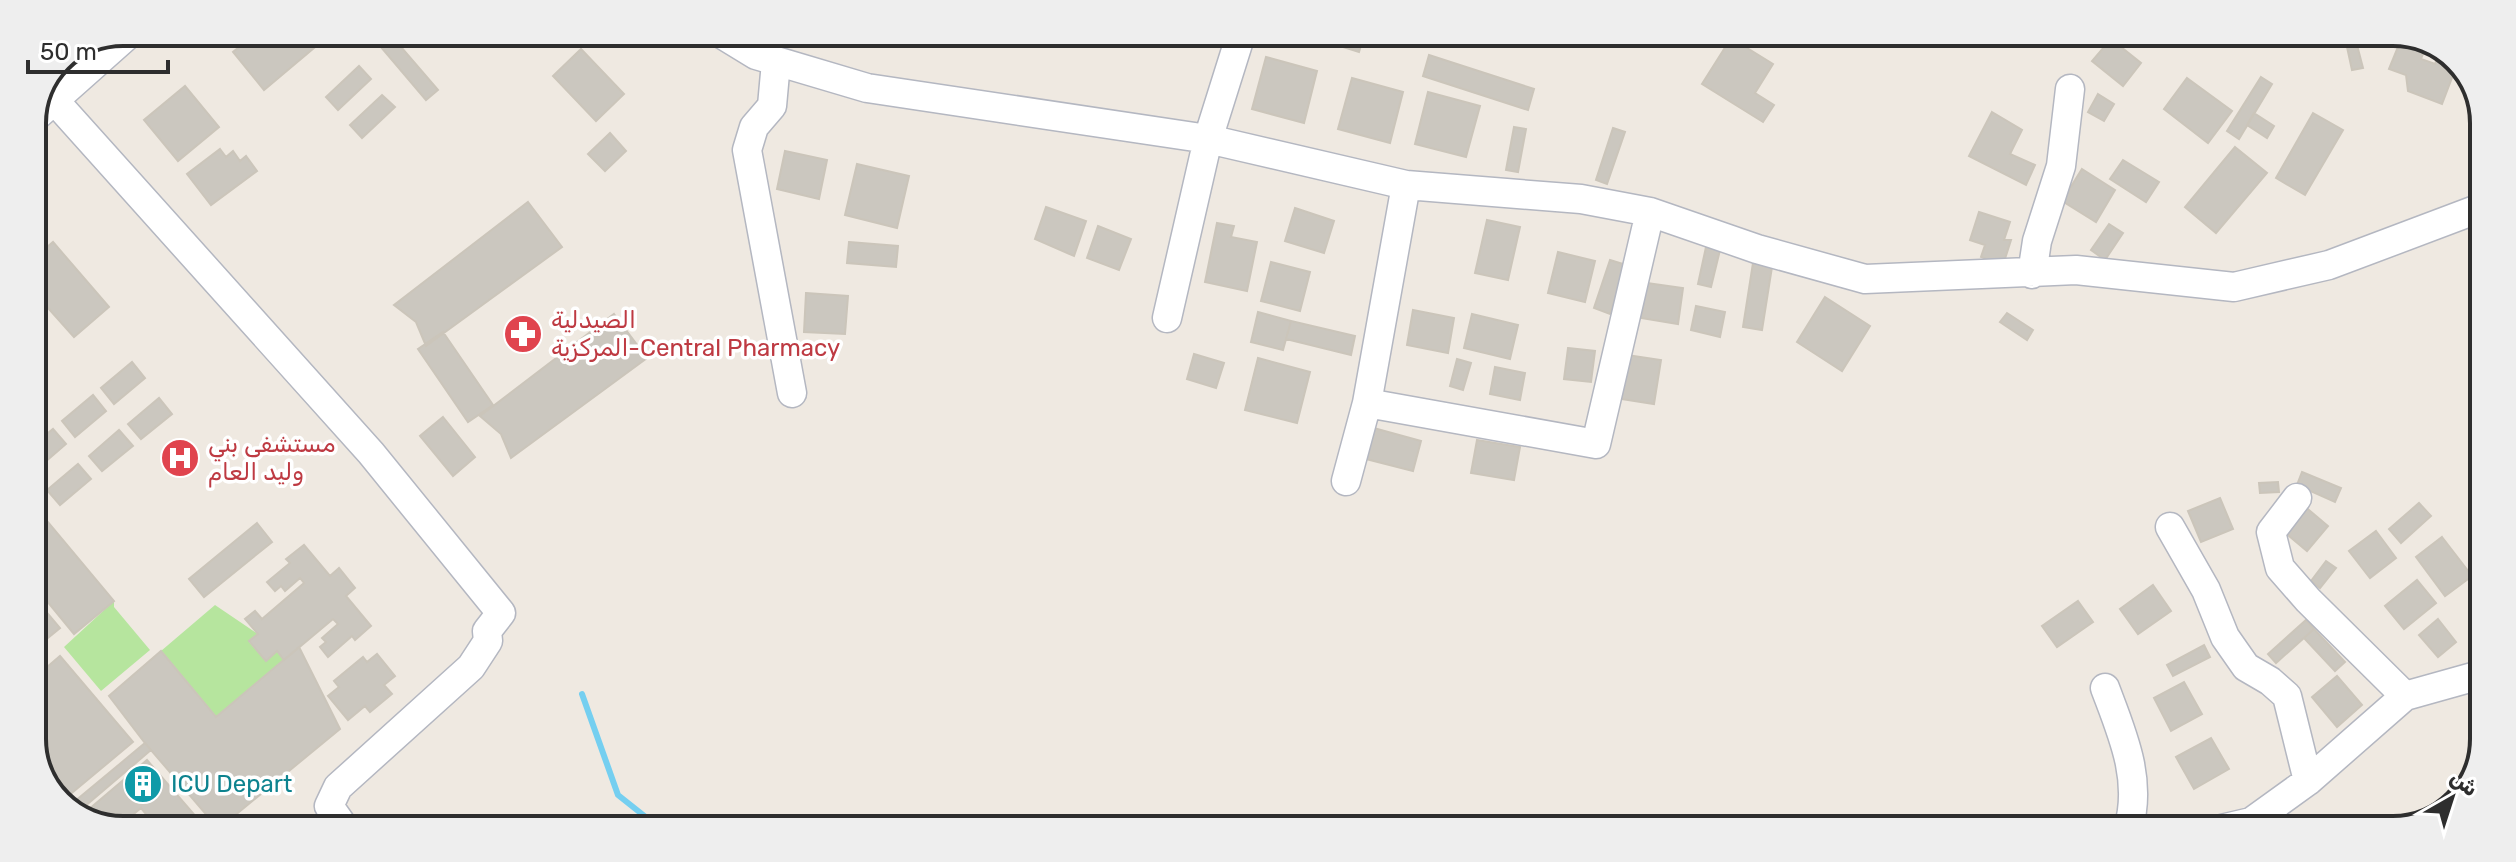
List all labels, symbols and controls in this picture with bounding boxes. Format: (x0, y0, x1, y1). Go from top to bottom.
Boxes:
scale bar (28, 24, 168, 74)
text: 50 m (40, 38, 97, 66)
place label: الصيدلية المركزية-Central Pharmacy (551, 306, 840, 362)
pharmacy icon: الصيدلية المركزية-Central Pharmacy (502, 313, 544, 355)
place label: مستشفى بني وليد العام (208, 430, 335, 488)
hospital icon: مستشفى بني وليد العام (159, 437, 201, 479)
north arrow (2412, 758, 2492, 838)
building icon: ICU Depart (122, 763, 164, 805)
text: ش (2445, 764, 2484, 802)
place label: ICU Depart (171, 770, 292, 798)

